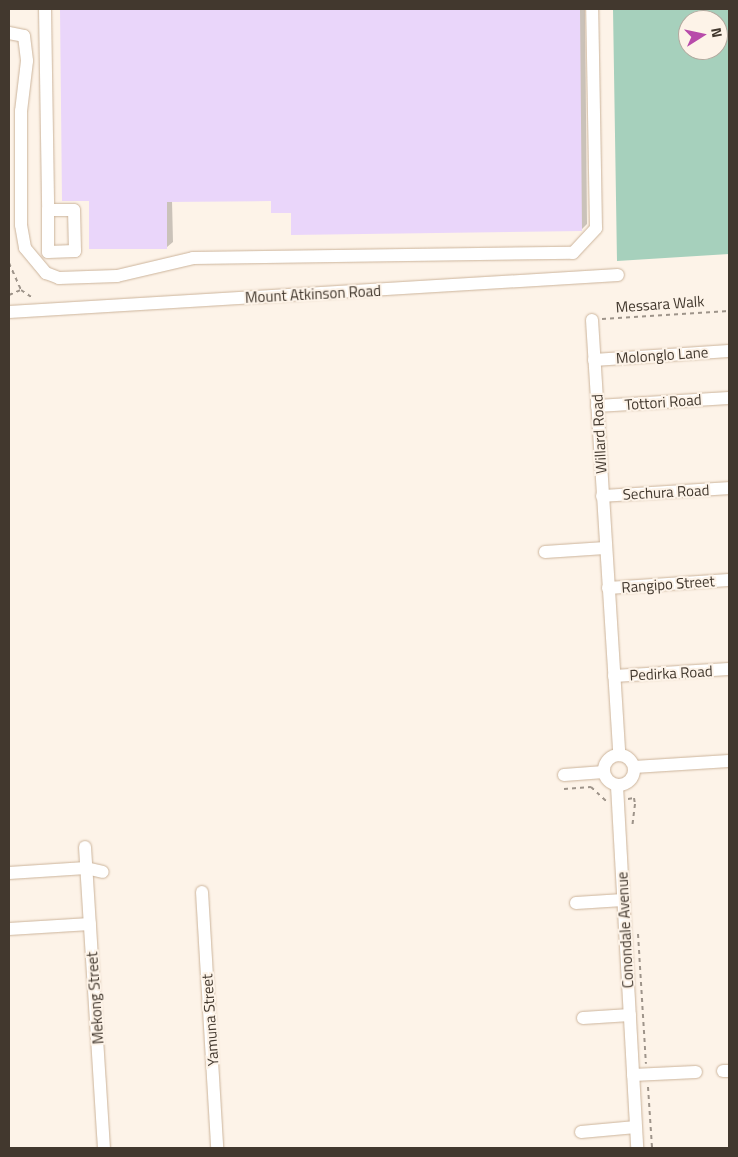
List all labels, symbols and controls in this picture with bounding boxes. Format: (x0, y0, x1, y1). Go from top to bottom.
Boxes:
north arrow (678, 10, 728, 60)
text: N (706, 26, 728, 39)
street label: Mount Atkinson Road (245, 281, 381, 307)
street label: Messara Walk (615, 292, 705, 316)
street label: Molonglo Lane (615, 343, 709, 367)
street label: Tottori Road (624, 390, 702, 414)
street label: Willard Road (588, 394, 610, 474)
street label: Sechura Road (622, 481, 710, 503)
street label: Rangipo Street (621, 572, 715, 596)
street label: Pedirka Road (629, 662, 713, 684)
street label: Conondale Avenue (613, 871, 637, 989)
street label: Mekong Street (83, 951, 107, 1045)
street label: Yamuna Street (198, 973, 222, 1067)

